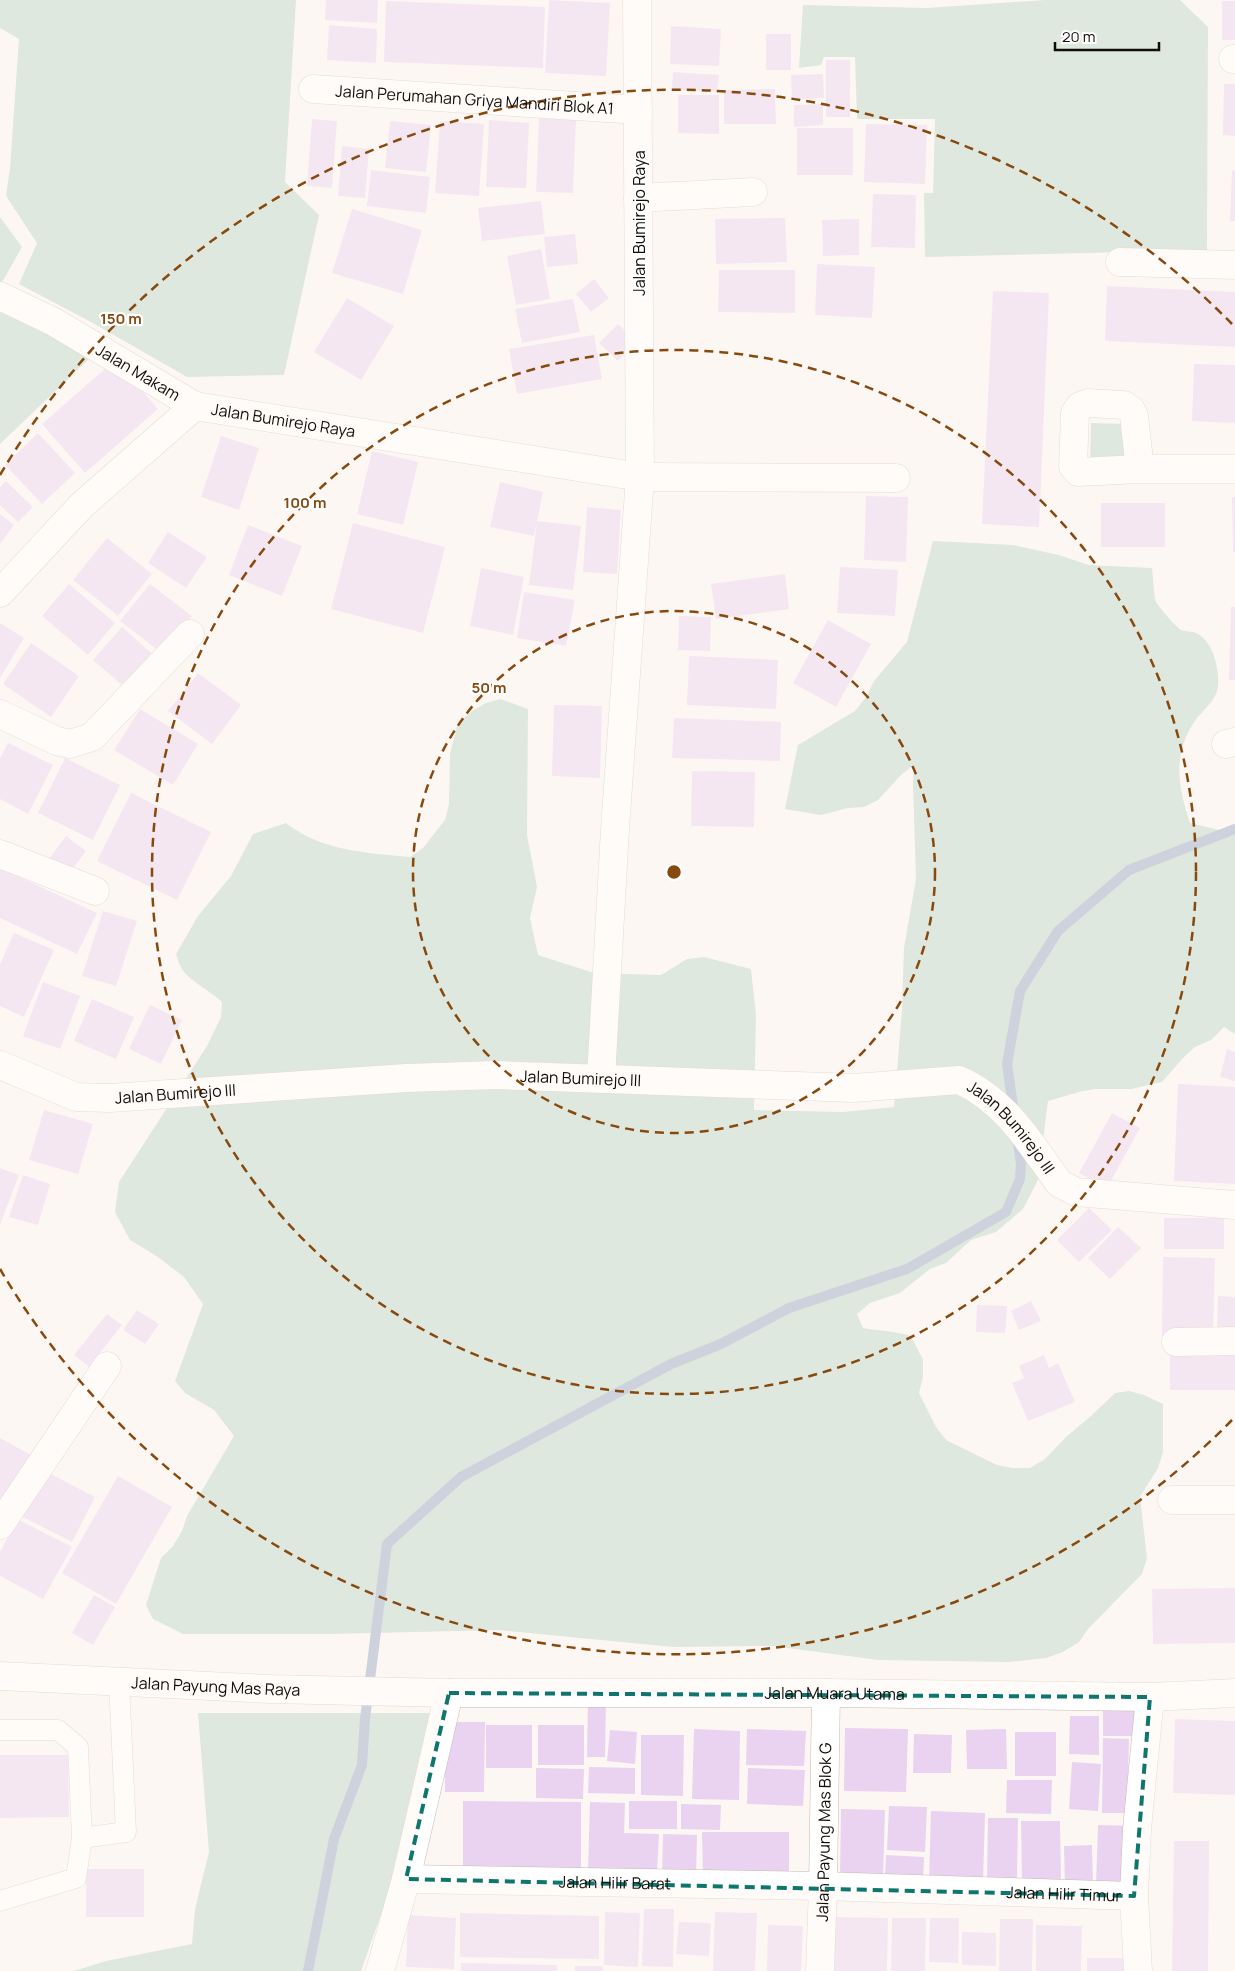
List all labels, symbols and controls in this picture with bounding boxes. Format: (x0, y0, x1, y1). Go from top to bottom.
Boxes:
scale bar (1055, 20, 1159, 52)
text: 20 m (1062, 26, 1095, 47)
street label: Jalan Perumahan Griya Mandiri Blok A1 (335, 79, 615, 119)
street label: Jalan Bumirejo Raya (628, 150, 650, 296)
text: 150 m (100, 308, 142, 329)
street label: Jalan Makam (92, 339, 184, 406)
street label: Jalan Bumirejo Raya (210, 398, 357, 442)
text: 100 m (284, 492, 326, 513)
text: 50 m (471, 677, 507, 698)
centre of rings (665, 863, 683, 881)
street label: Jalan Bumirejo III (520, 1065, 642, 1091)
street label: Jalan Bumirejo III (963, 1075, 1060, 1178)
street label: Jalan Bumirejo III (114, 1079, 237, 1109)
street label: Jalan Payung Mas Raya (131, 1671, 300, 1701)
street label: Jalan Muara Utama (765, 1682, 905, 1705)
street label: Jalan Payung Mas Blok G (811, 1742, 836, 1922)
street label: Jalan Hilir Barat (559, 1871, 671, 1894)
street label: Jalan Hilir Timur (1006, 1881, 1122, 1907)

